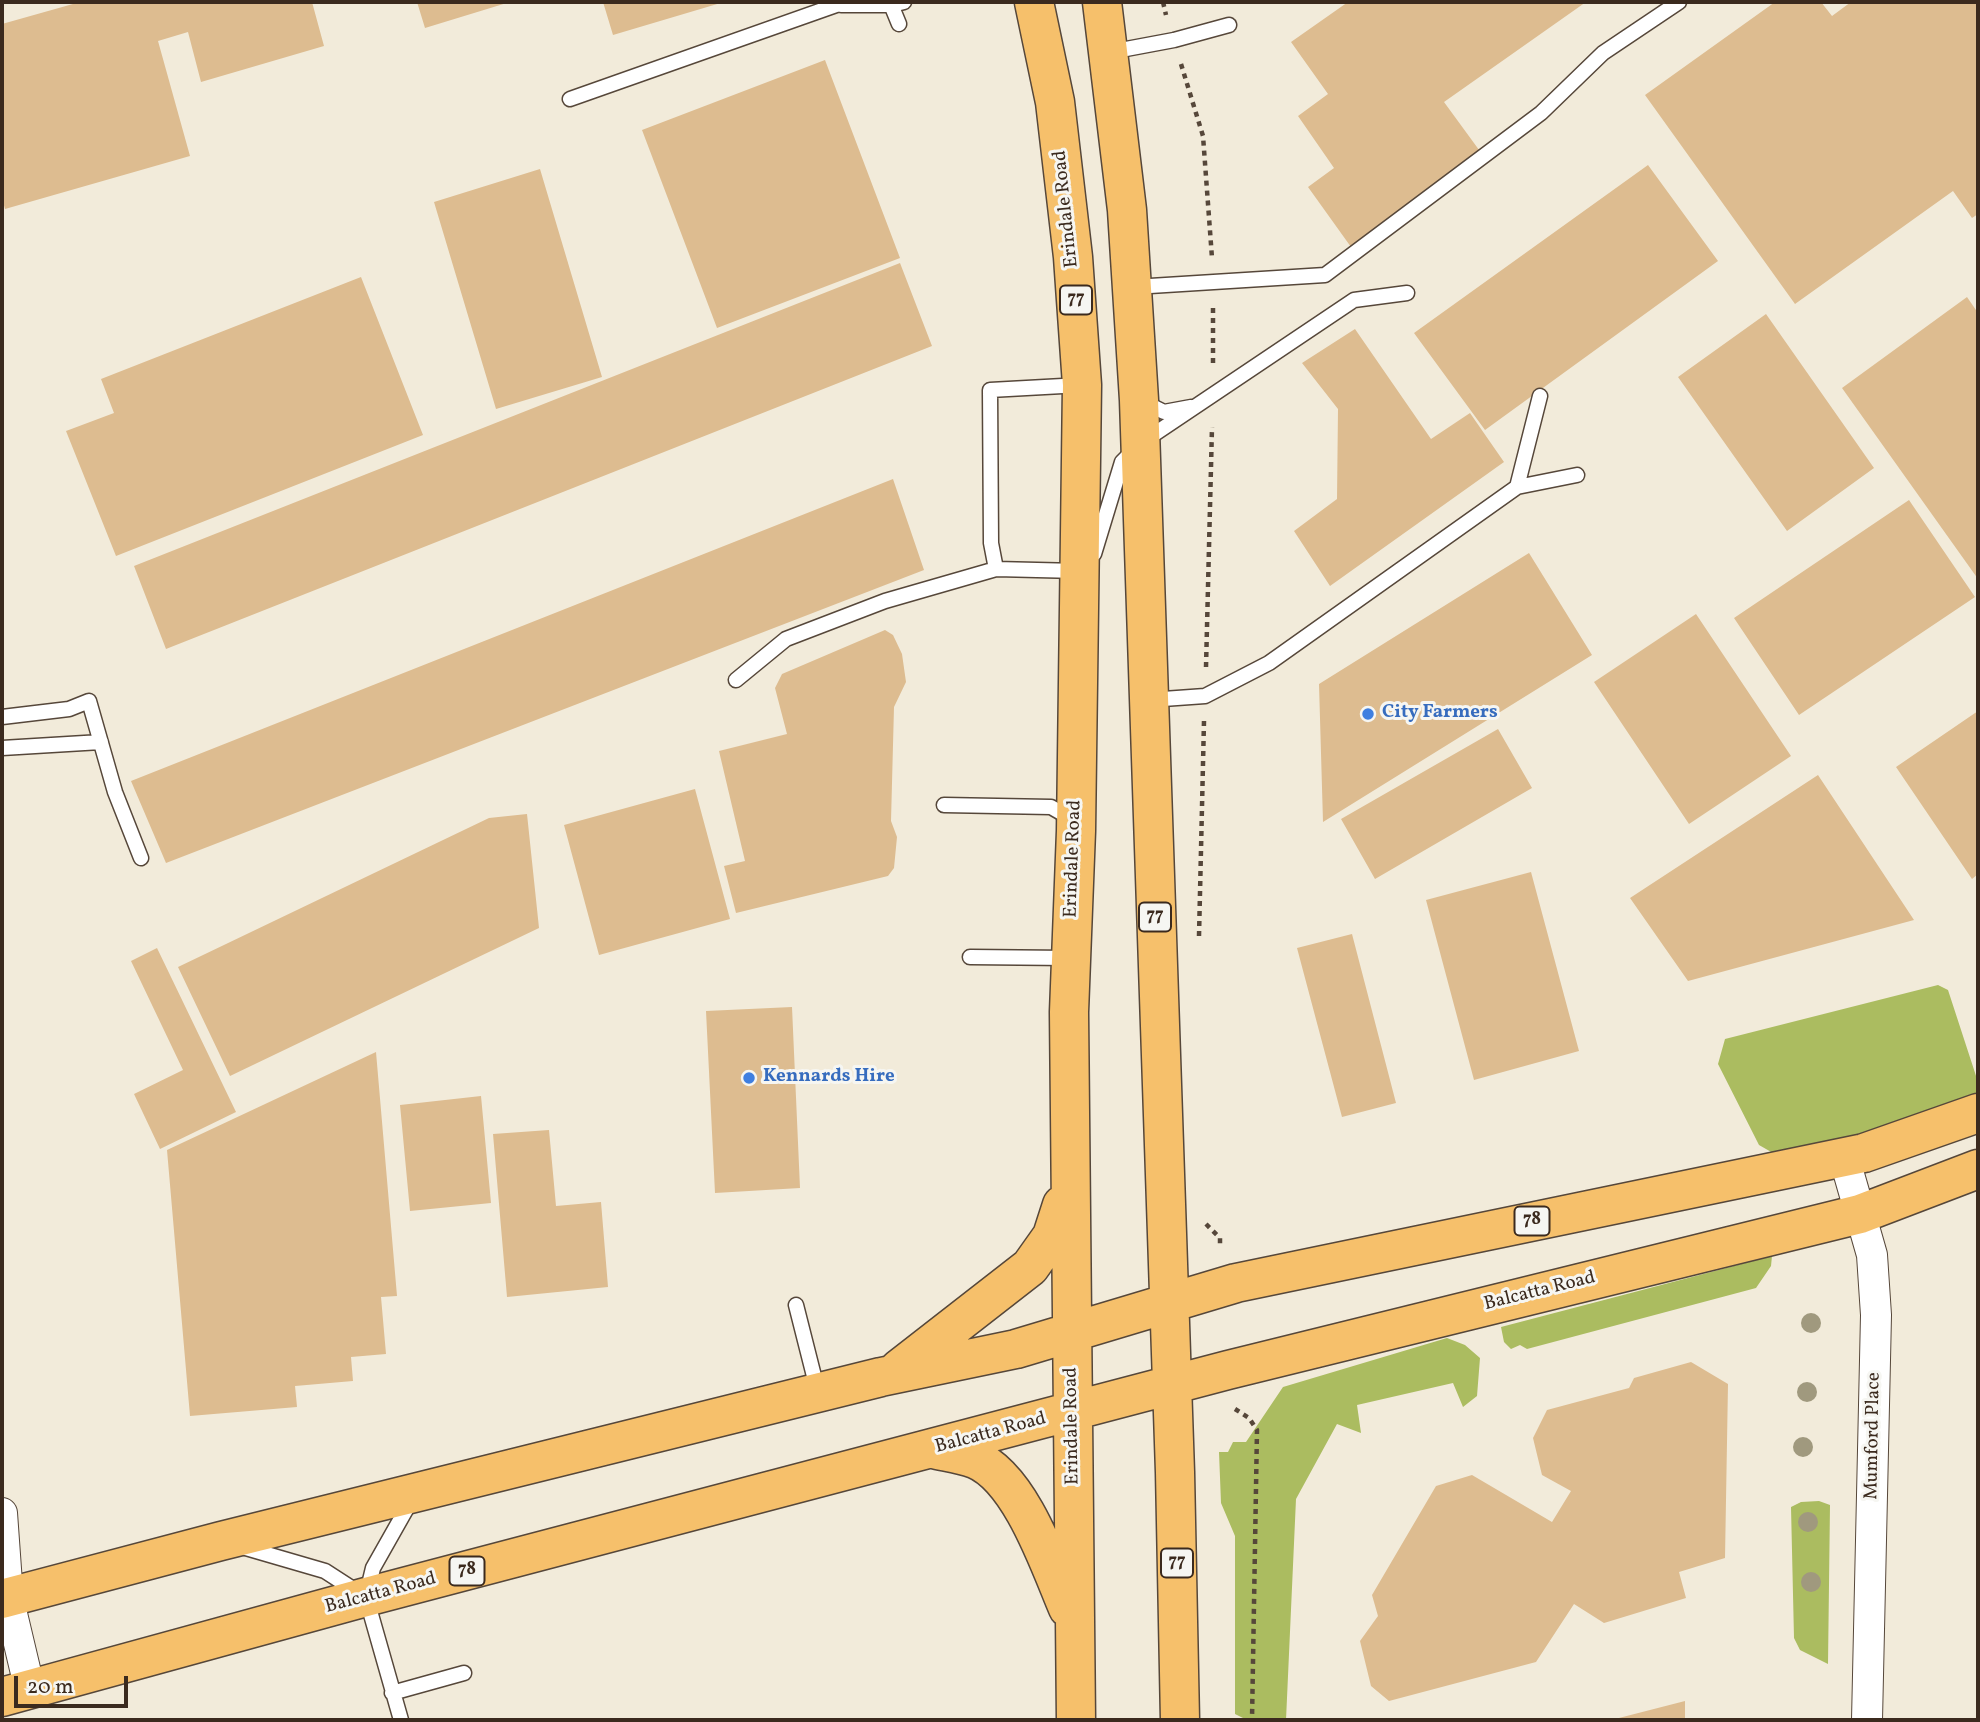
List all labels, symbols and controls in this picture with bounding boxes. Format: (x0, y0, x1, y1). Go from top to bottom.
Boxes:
street label: Erindale Road (1049, 149, 1085, 269)
road number: 77 (1060, 286, 1092, 314)
place label: City Farmers (1382, 703, 1498, 725)
marker: City Farmers (1360, 706, 1376, 722)
street label: Erindale Road (1061, 800, 1087, 918)
road number: 77 (1139, 902, 1171, 932)
place label: Kennards Hire (763, 1067, 895, 1089)
marker: Kennards Hire (741, 1070, 757, 1086)
road number: 78 (1514, 1206, 1550, 1236)
street label: Balcatta Road (1482, 1267, 1598, 1317)
street label: Erindale Road (1061, 1367, 1085, 1485)
street label: Mumford Place (1861, 1372, 1887, 1500)
street label: Balcatta Road (933, 1408, 1049, 1460)
road number: 77 (1161, 1548, 1193, 1578)
road number: 78 (449, 1556, 484, 1586)
street label: Balcatta Road (323, 1568, 439, 1620)
scale bar (18, 1662, 131, 1706)
text: 20 m (27, 1673, 73, 1702)

